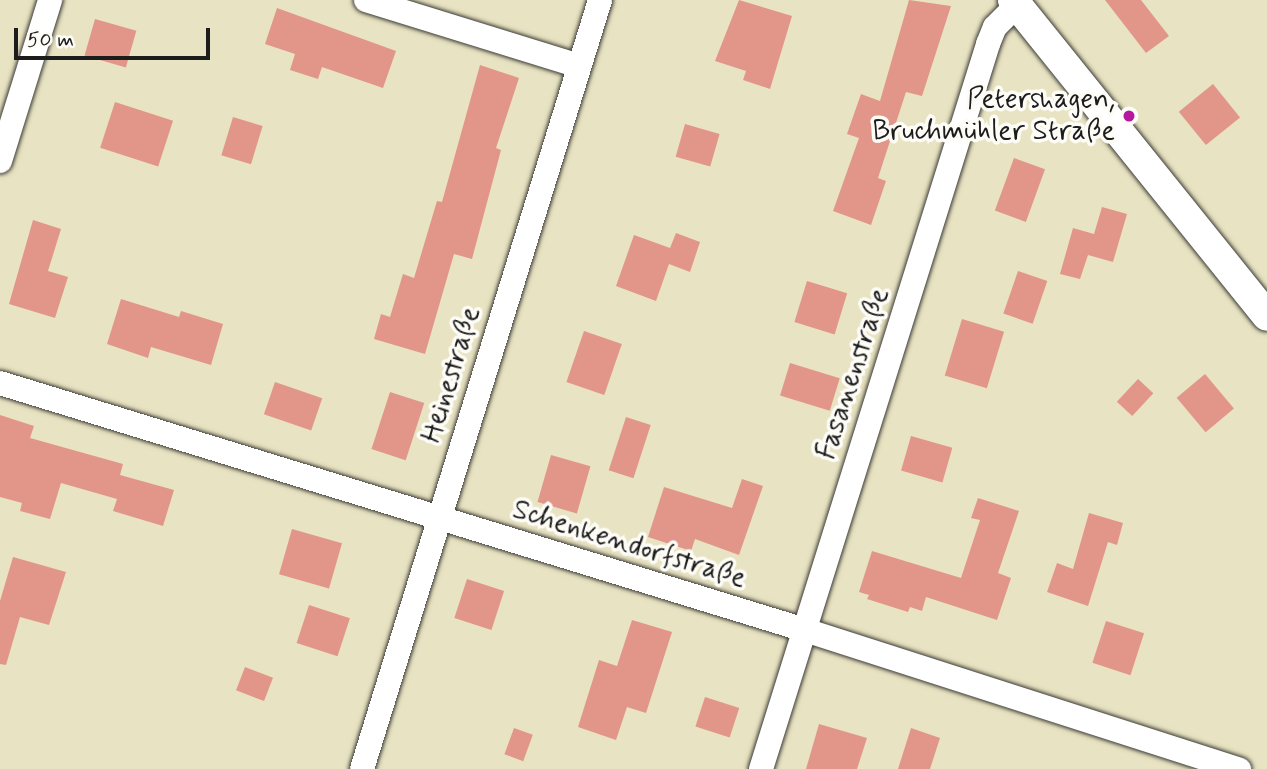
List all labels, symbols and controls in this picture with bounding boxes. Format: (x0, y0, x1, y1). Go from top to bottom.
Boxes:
scale bar (18, 14, 214, 58)
text: 50 m (27, 26, 74, 54)
place label: Petershagen, Bruchmühler Straße (872, 83, 1115, 149)
marker: Petershagen, Bruchmühler Straße (1121, 108, 1137, 124)
street label: Fasanenstraße (811, 284, 897, 464)
street label: Heinestraße (415, 303, 489, 447)
street label: Schenkendorfstraße (508, 494, 750, 596)

